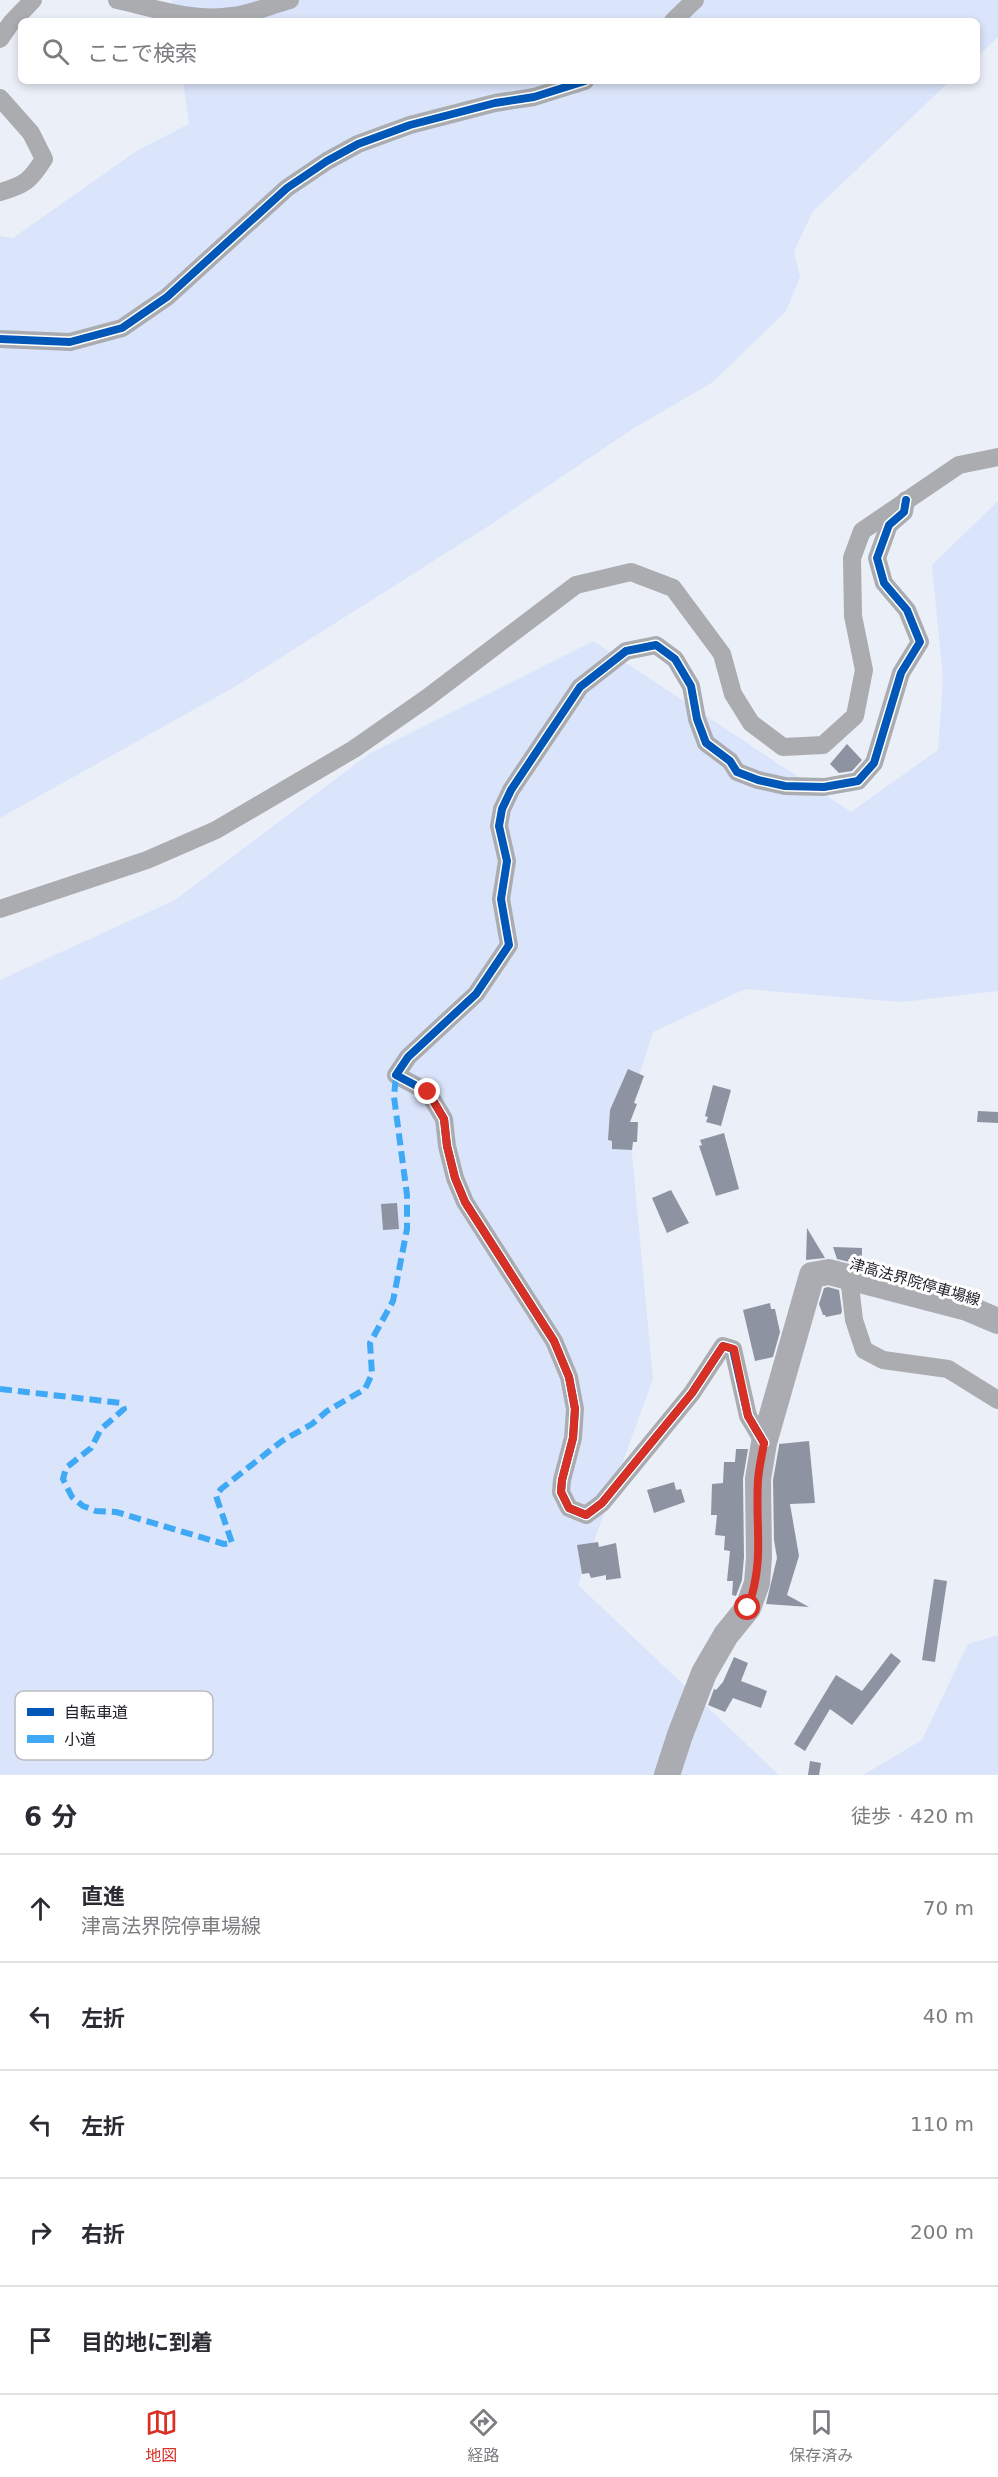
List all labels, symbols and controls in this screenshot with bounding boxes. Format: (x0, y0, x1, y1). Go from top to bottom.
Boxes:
search box (18, 18, 980, 84)
icon: search (39, 35, 72, 68)
text: ここで検索 (87, 41, 197, 66)
route end (414, 1078, 440, 1104)
street label: 津高法界院停車場線 (848, 1255, 982, 1309)
route start (734, 1594, 760, 1620)
legend (15, 1691, 213, 1760)
text: 自転車道 (64, 1703, 128, 1722)
text: 小道 (64, 1730, 96, 1749)
text: 6 分 (24, 1802, 77, 1832)
text: 徒歩 · 420 m (851, 1804, 974, 1828)
text: 直進 (81, 1884, 125, 1909)
icon: ahead (24, 1892, 57, 1925)
text: 70 m (923, 1896, 974, 1920)
text: 津高法界院停車場線 (81, 1914, 261, 1938)
icon: left (24, 2000, 57, 2033)
text: 40 m (923, 2004, 974, 2028)
text: 左折 (81, 2006, 125, 2031)
icon: left (24, 2108, 57, 2141)
text: 110 m (910, 2112, 974, 2136)
text: 左折 (81, 2114, 125, 2139)
icon: right (24, 2216, 57, 2249)
text: 200 m (910, 2220, 974, 2244)
text: 右折 (81, 2222, 125, 2247)
icon: arrive (24, 2324, 57, 2357)
text: 目的地に到着 (81, 2330, 213, 2355)
tab: 地図 (145, 2406, 178, 2466)
tab: 経路 (467, 2406, 500, 2466)
tab: 保存済み (789, 2406, 853, 2466)

